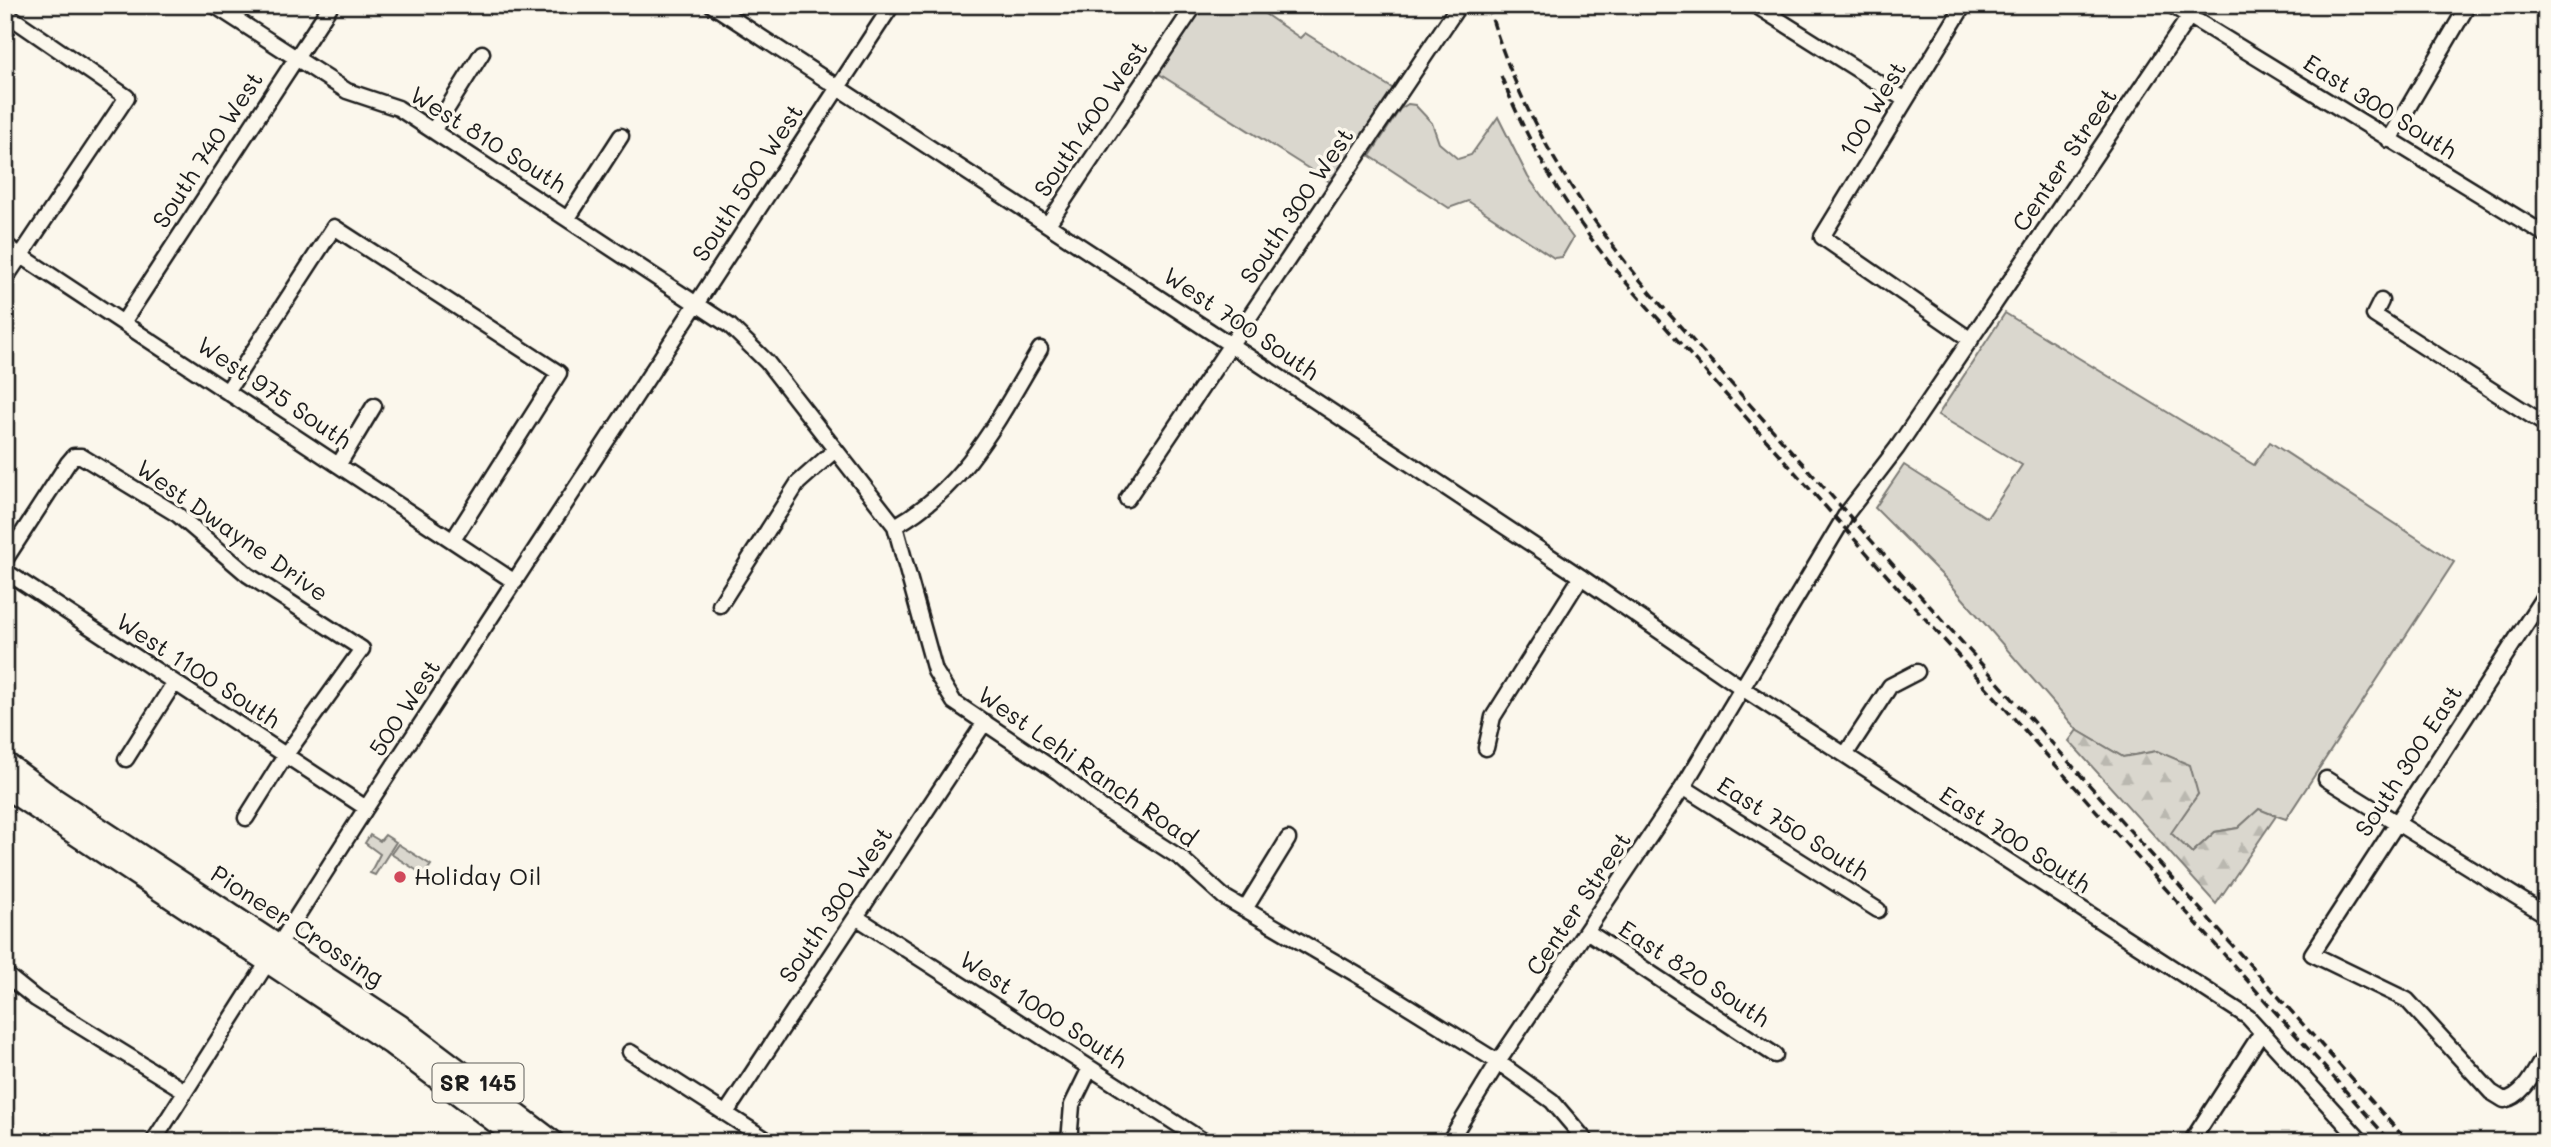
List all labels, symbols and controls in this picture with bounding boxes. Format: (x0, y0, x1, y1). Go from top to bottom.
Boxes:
street label: South 400 West (1026, 34, 1154, 202)
street label: East 300 South (2298, 46, 2463, 165)
street label: 100 West (1831, 55, 1912, 162)
street label: South 740 West (145, 65, 269, 233)
street label: West 810 South (405, 78, 573, 199)
street label: Center Street (2004, 81, 2123, 237)
street label: South 500 West (684, 97, 809, 267)
street label: South 300 West (1232, 121, 1360, 289)
street label: West 700 South (1158, 259, 1326, 386)
street label: West 975 South (192, 329, 358, 455)
street label: West Dwayne Drive (131, 452, 335, 608)
street label: West 1100 South (111, 605, 287, 734)
street label: 500 West (361, 653, 447, 762)
street label: West Lehi Ranch Road (972, 678, 1203, 853)
street label: South 300 East (2347, 678, 2468, 842)
street label: East 750 South (1712, 769, 1876, 887)
street label: East 700 South (1934, 778, 2097, 899)
street label: South 300 West (771, 820, 899, 988)
street label: Center Street (1518, 825, 1637, 981)
street label: Pioneer Crossing (205, 857, 390, 992)
place label: Holiday Oil (414, 860, 541, 891)
marker: Holiday Oil (392, 869, 408, 885)
street label: East 820 South (1613, 912, 1776, 1033)
street label: West 1000 South (954, 943, 1133, 1074)
road number: SR 145 (433, 1064, 524, 1102)

